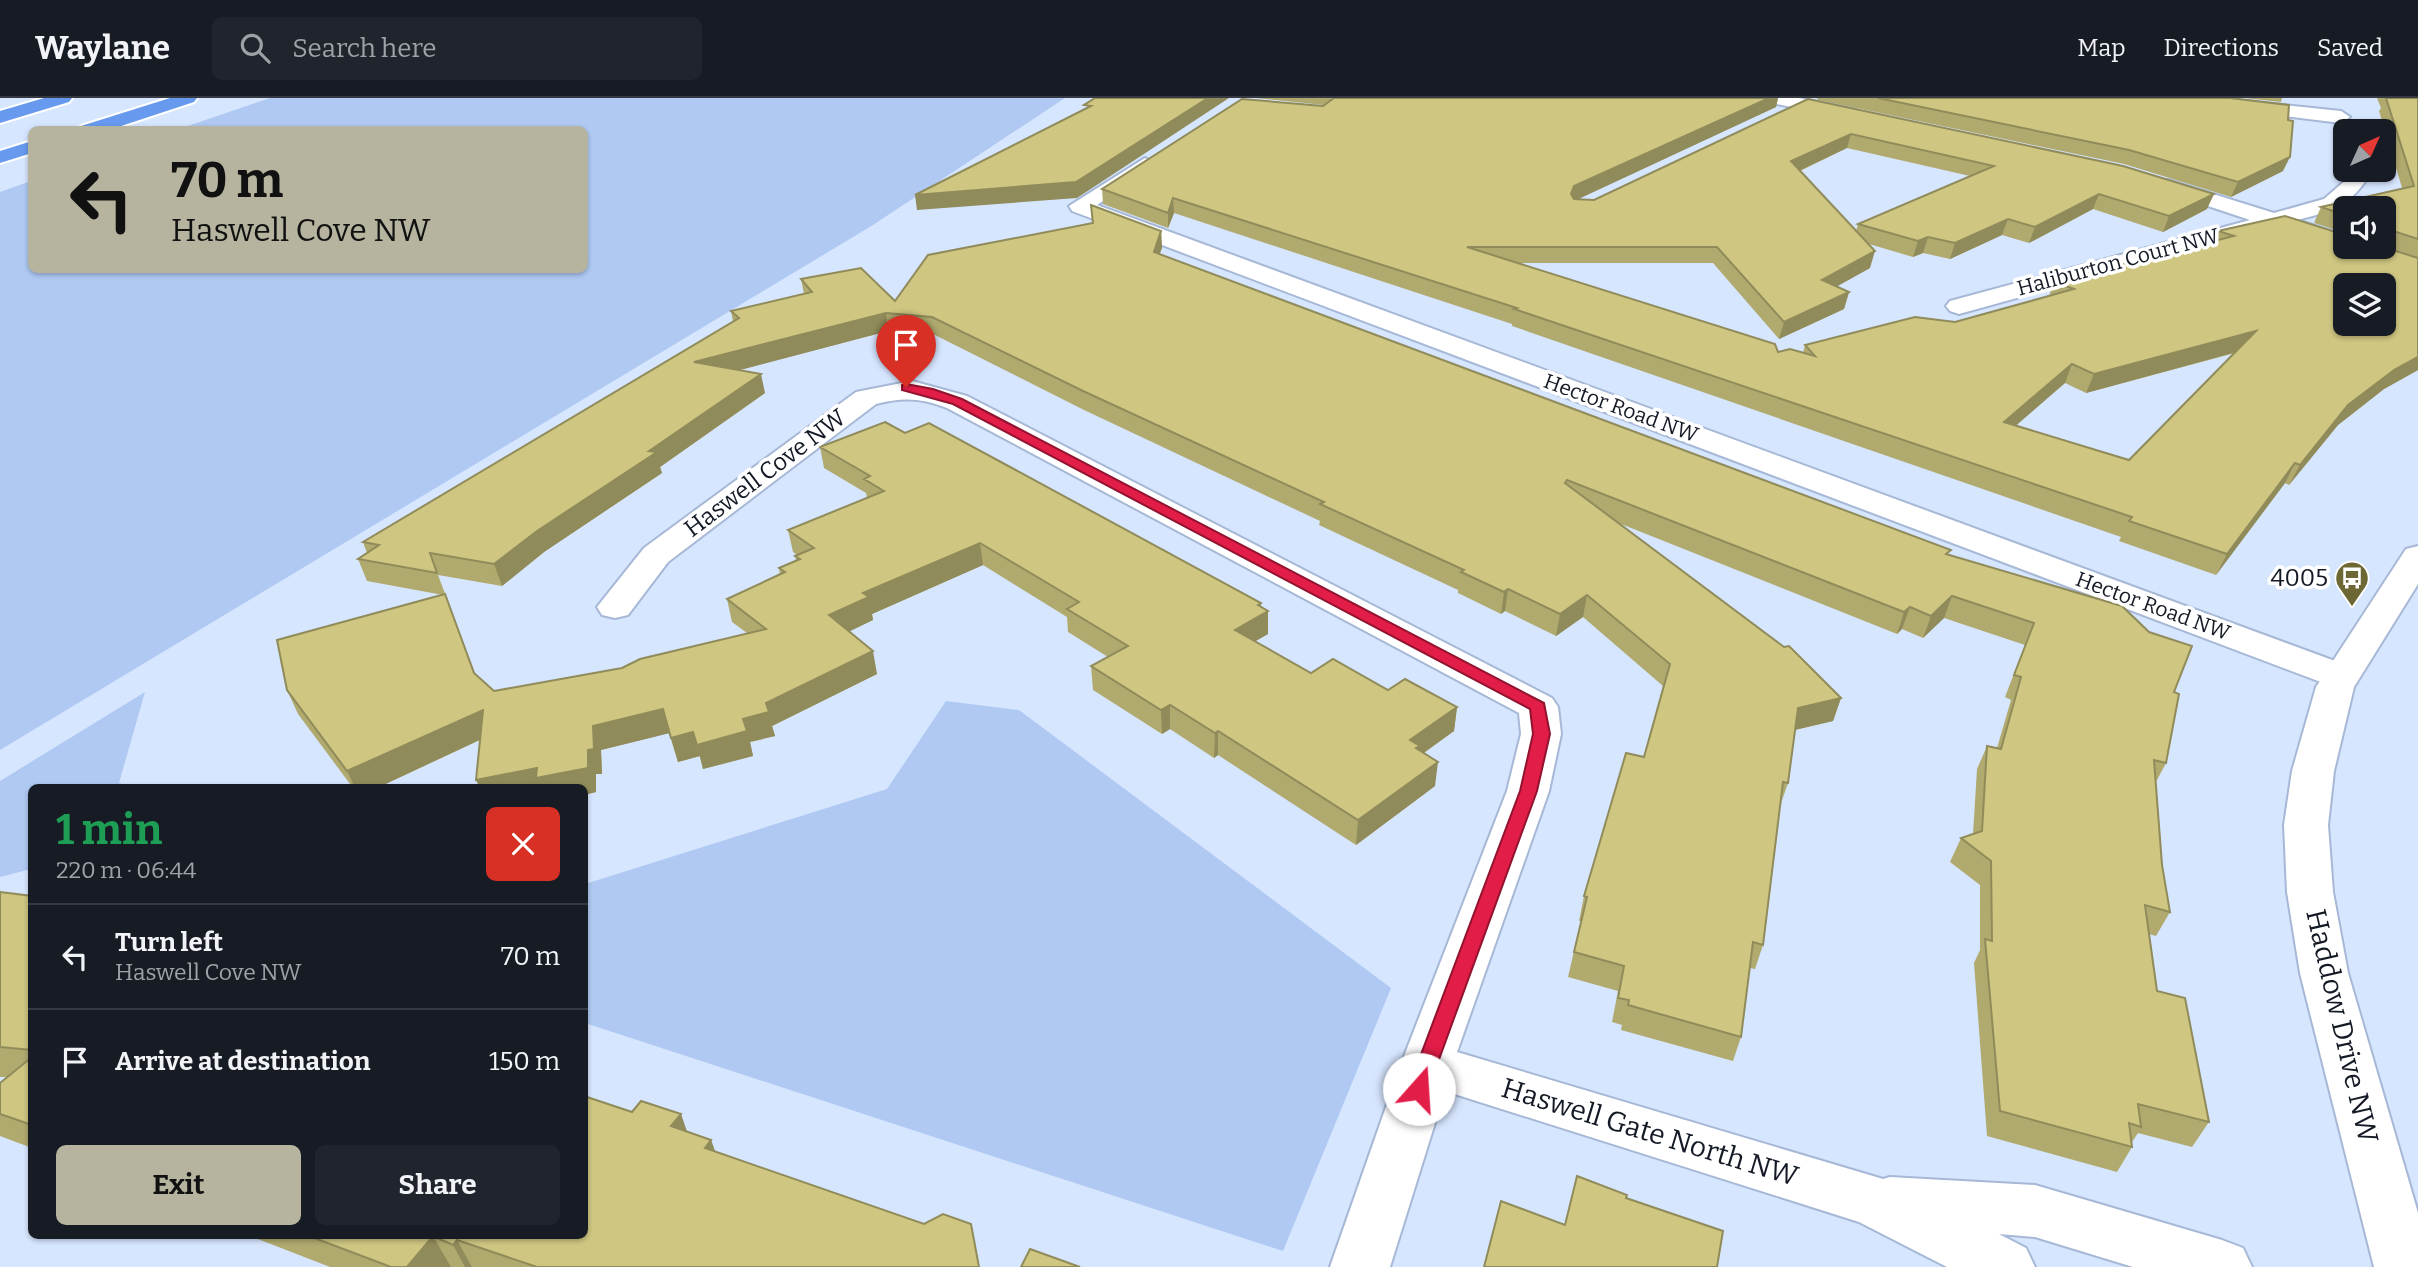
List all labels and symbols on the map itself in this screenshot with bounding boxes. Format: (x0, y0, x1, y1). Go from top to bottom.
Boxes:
north arrow (2333, 119, 2396, 182)
street label: Haliburton Court NW (2014, 222, 2222, 302)
pin (876, 315, 936, 387)
street label: Hector Road NW (1540, 368, 1702, 448)
street label: Haswell Cove NW (679, 403, 851, 543)
bus stop icon: 4005 (2333, 559, 2371, 608)
place label: 4005 (2270, 564, 2328, 592)
street label: Hector Road NW (2072, 566, 2234, 646)
street label: Haddow Drive NW (2299, 906, 2385, 1146)
position arrow (1382, 1052, 1456, 1126)
street label: Haswell Gate North NW (1498, 1071, 1803, 1193)

